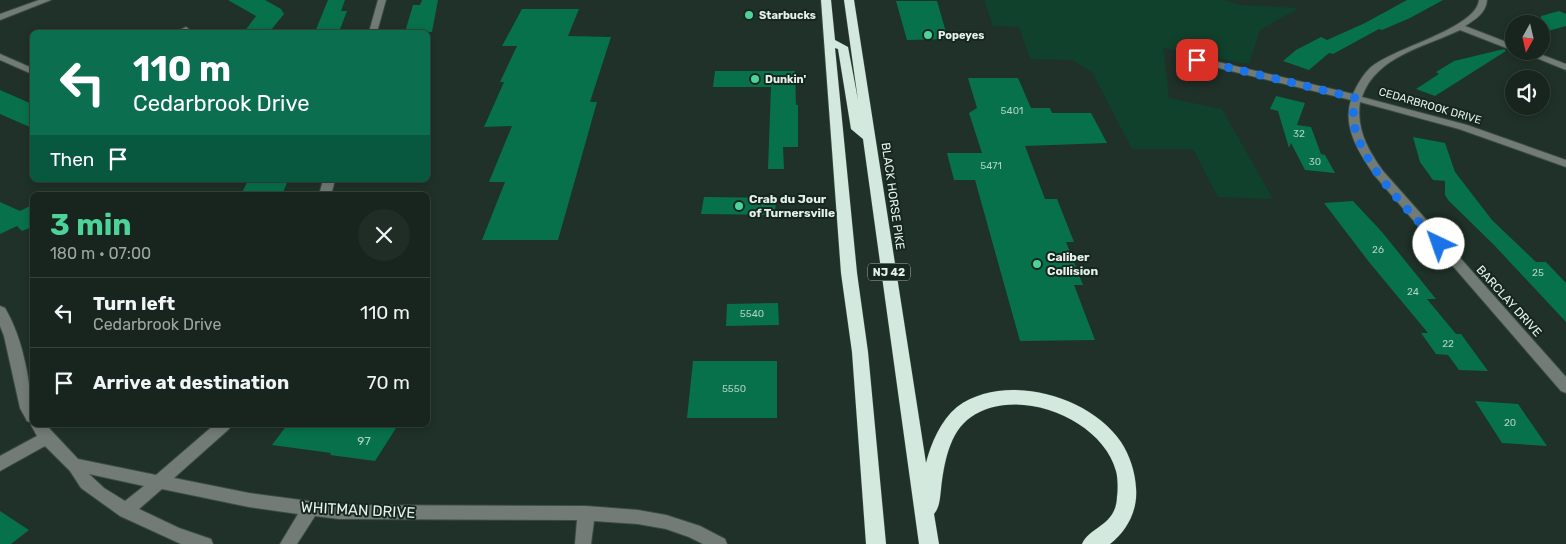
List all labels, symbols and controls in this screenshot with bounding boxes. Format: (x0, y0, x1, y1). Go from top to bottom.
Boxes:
marker: Starbucks (743, 9, 755, 21)
place label: Starbucks (759, 9, 816, 22)
north arrow (1505, 15, 1550, 60)
map controls (1505, 15, 1550, 115)
marker: Popeyes (922, 29, 934, 41)
place label: Popeyes (938, 29, 984, 42)
pin (1176, 39, 1218, 81)
icon: arrive (1183, 46, 1211, 74)
text: 110 m (133, 48, 231, 90)
icon: left (50, 50, 115, 115)
button: sound (1505, 70, 1550, 115)
marker: Dunkin' (749, 73, 761, 85)
place label: Dunkin' (765, 73, 806, 86)
street label: CEDARBROOK DRIVE (1377, 85, 1483, 127)
text: Cedarbrook Drive (133, 90, 310, 117)
house number: 5401 (1001, 105, 1023, 117)
house number: 32 (1293, 128, 1305, 140)
street label: BLACK HORSE PIKE (879, 141, 907, 251)
icon: arrive (104, 145, 132, 173)
text: Then (50, 148, 94, 171)
house number: 30 (1309, 156, 1321, 168)
house number: 5471 (980, 160, 1002, 172)
place label: Crab du Jour of Turnersville (749, 192, 835, 220)
marker: Crab du Jour of Turnersville (733, 200, 745, 212)
text: 3 min (50, 207, 132, 243)
button: close (358, 209, 410, 261)
position arrow (1412, 217, 1464, 269)
text: 180 m · 07:00 (50, 244, 151, 263)
house number: 26 (1372, 244, 1384, 256)
place label: Caliber Collision (1047, 250, 1098, 278)
marker: Caliber Collision (1031, 258, 1043, 270)
street label: BARCLAY DRIVE (1473, 263, 1545, 339)
road number: NJ 42 (868, 264, 910, 280)
house number: 25 (1532, 267, 1544, 279)
house number: 24 (1407, 286, 1419, 298)
text: Turn left (93, 292, 175, 315)
icon: left (50, 299, 78, 327)
text: 110 m (360, 301, 410, 324)
house number: 5540 (740, 308, 764, 320)
text: Cedarbrook Drive (93, 315, 221, 334)
house number: 22 (1442, 338, 1454, 350)
icon: arrive (50, 369, 78, 397)
text: Arrive at destination (93, 371, 289, 394)
text: 70 m (367, 371, 410, 394)
house number: 5550 (722, 383, 746, 395)
house number: 20 (1504, 417, 1516, 429)
house number: 97 (357, 434, 371, 448)
street label: WHITMAN DRIVE (300, 498, 416, 522)

